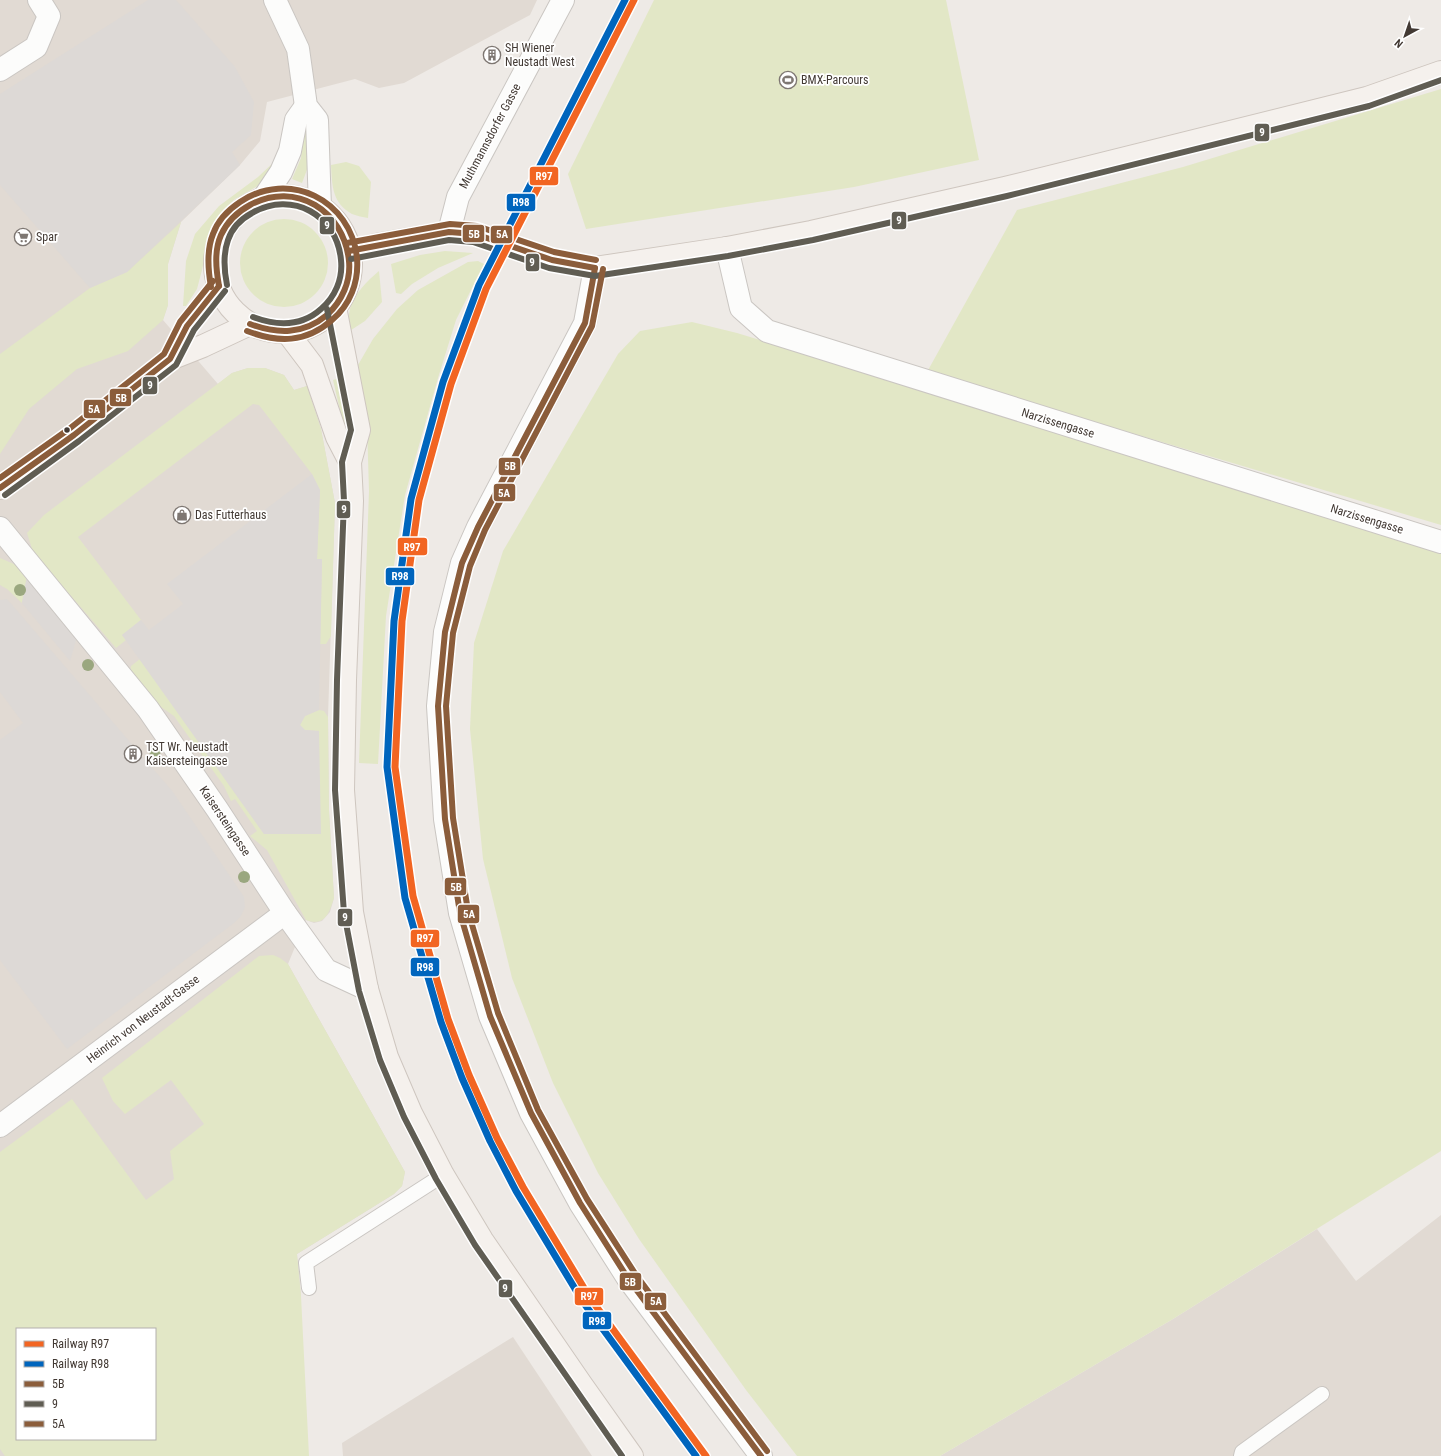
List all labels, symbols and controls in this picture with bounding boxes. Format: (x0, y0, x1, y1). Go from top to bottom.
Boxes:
north arrow (1385, 16, 1425, 56)
text: N (1392, 36, 1406, 50)
place label: SH Wiener Neustadt West (505, 41, 575, 69)
building icon: SH Wiener Neustadt West (482, 45, 502, 65)
sports icon: BMX-Parcours (778, 70, 798, 90)
place label: BMX-Parcours (801, 73, 868, 87)
street label: Muthmannsdorfer Gasse (456, 81, 524, 191)
line badge: 9 (1254, 123, 1270, 142)
text: 9 (1259, 126, 1265, 139)
line badge: R97 (529, 166, 559, 186)
text: R97 (535, 170, 553, 183)
line badge: R98 (506, 193, 536, 212)
text: R98 (512, 196, 530, 209)
line badge: 9 (891, 211, 907, 230)
text: 9 (896, 214, 902, 227)
line badge: 9 (319, 216, 335, 235)
text: 9 (324, 219, 330, 232)
line badge: 5B (462, 224, 485, 243)
line badge: 5A (490, 225, 513, 244)
supermarket icon: Spar (13, 227, 33, 247)
text: 5B (468, 228, 480, 241)
text: 5A (496, 228, 508, 241)
place label: Spar (36, 230, 58, 244)
line badge: 9 (525, 253, 540, 272)
text: 9 (529, 256, 535, 269)
line badge: 9 (142, 376, 158, 395)
text: 9 (147, 379, 153, 392)
line badge: 5B (109, 388, 132, 407)
text: 5B (115, 392, 127, 405)
line badge: 5A (83, 399, 106, 419)
text: 5A (88, 403, 100, 416)
street label: Narzissengasse (1020, 405, 1096, 441)
unlabelled marker (62, 425, 72, 435)
line badge: 5B (498, 457, 521, 476)
text: 5B (504, 460, 516, 473)
line badge: 5A (493, 483, 516, 502)
text: 5A (498, 487, 510, 500)
line badge: 9 (336, 500, 351, 519)
street label: Narzissengasse (1329, 501, 1405, 537)
text: 9 (341, 503, 347, 516)
shop icon: Das Futterhaus (172, 505, 192, 525)
place label: Das Futterhaus (195, 508, 266, 522)
line badge: R97 (397, 537, 428, 556)
text: R97 (403, 541, 421, 554)
line badge: R98 (385, 567, 415, 586)
text: R98 (391, 570, 409, 583)
place label: TST Wr. Neustadt Kaisersteingasse (146, 740, 229, 768)
building icon: TST Wr. Neustadt Kaisersteingasse (123, 744, 143, 764)
street label: Kaisersteingasse (196, 783, 254, 859)
line badge: 5B (444, 877, 467, 896)
text: 5B (450, 881, 462, 894)
line badge: 5A (457, 904, 480, 924)
line badge: 9 (337, 908, 353, 927)
text: 5A (463, 908, 475, 921)
text: 9 (342, 911, 348, 924)
line badge: R97 (410, 929, 440, 948)
text: R97 (416, 932, 434, 945)
line badge: R98 (410, 957, 440, 977)
text: R98 (416, 961, 434, 974)
street label: Heinrich von Neustadt-Gasse (84, 972, 202, 1066)
line badge: 5B (619, 1272, 642, 1291)
text: 5B (624, 1276, 636, 1289)
line badge: 9 (498, 1279, 513, 1298)
text: 9 (502, 1282, 508, 1295)
line badge: R97 (574, 1287, 604, 1306)
text: R97 (580, 1290, 598, 1303)
line badge: 5A (644, 1292, 667, 1311)
text: 5A (650, 1295, 662, 1308)
line badge: R98 (582, 1311, 612, 1330)
text: R98 (588, 1315, 606, 1328)
legend (16, 1328, 156, 1440)
text: Railway R97 (52, 1337, 109, 1351)
text: Railway R98 (52, 1357, 109, 1371)
text: 5B (52, 1377, 64, 1391)
text: 9 (52, 1397, 58, 1411)
text: 5A (52, 1417, 65, 1431)

